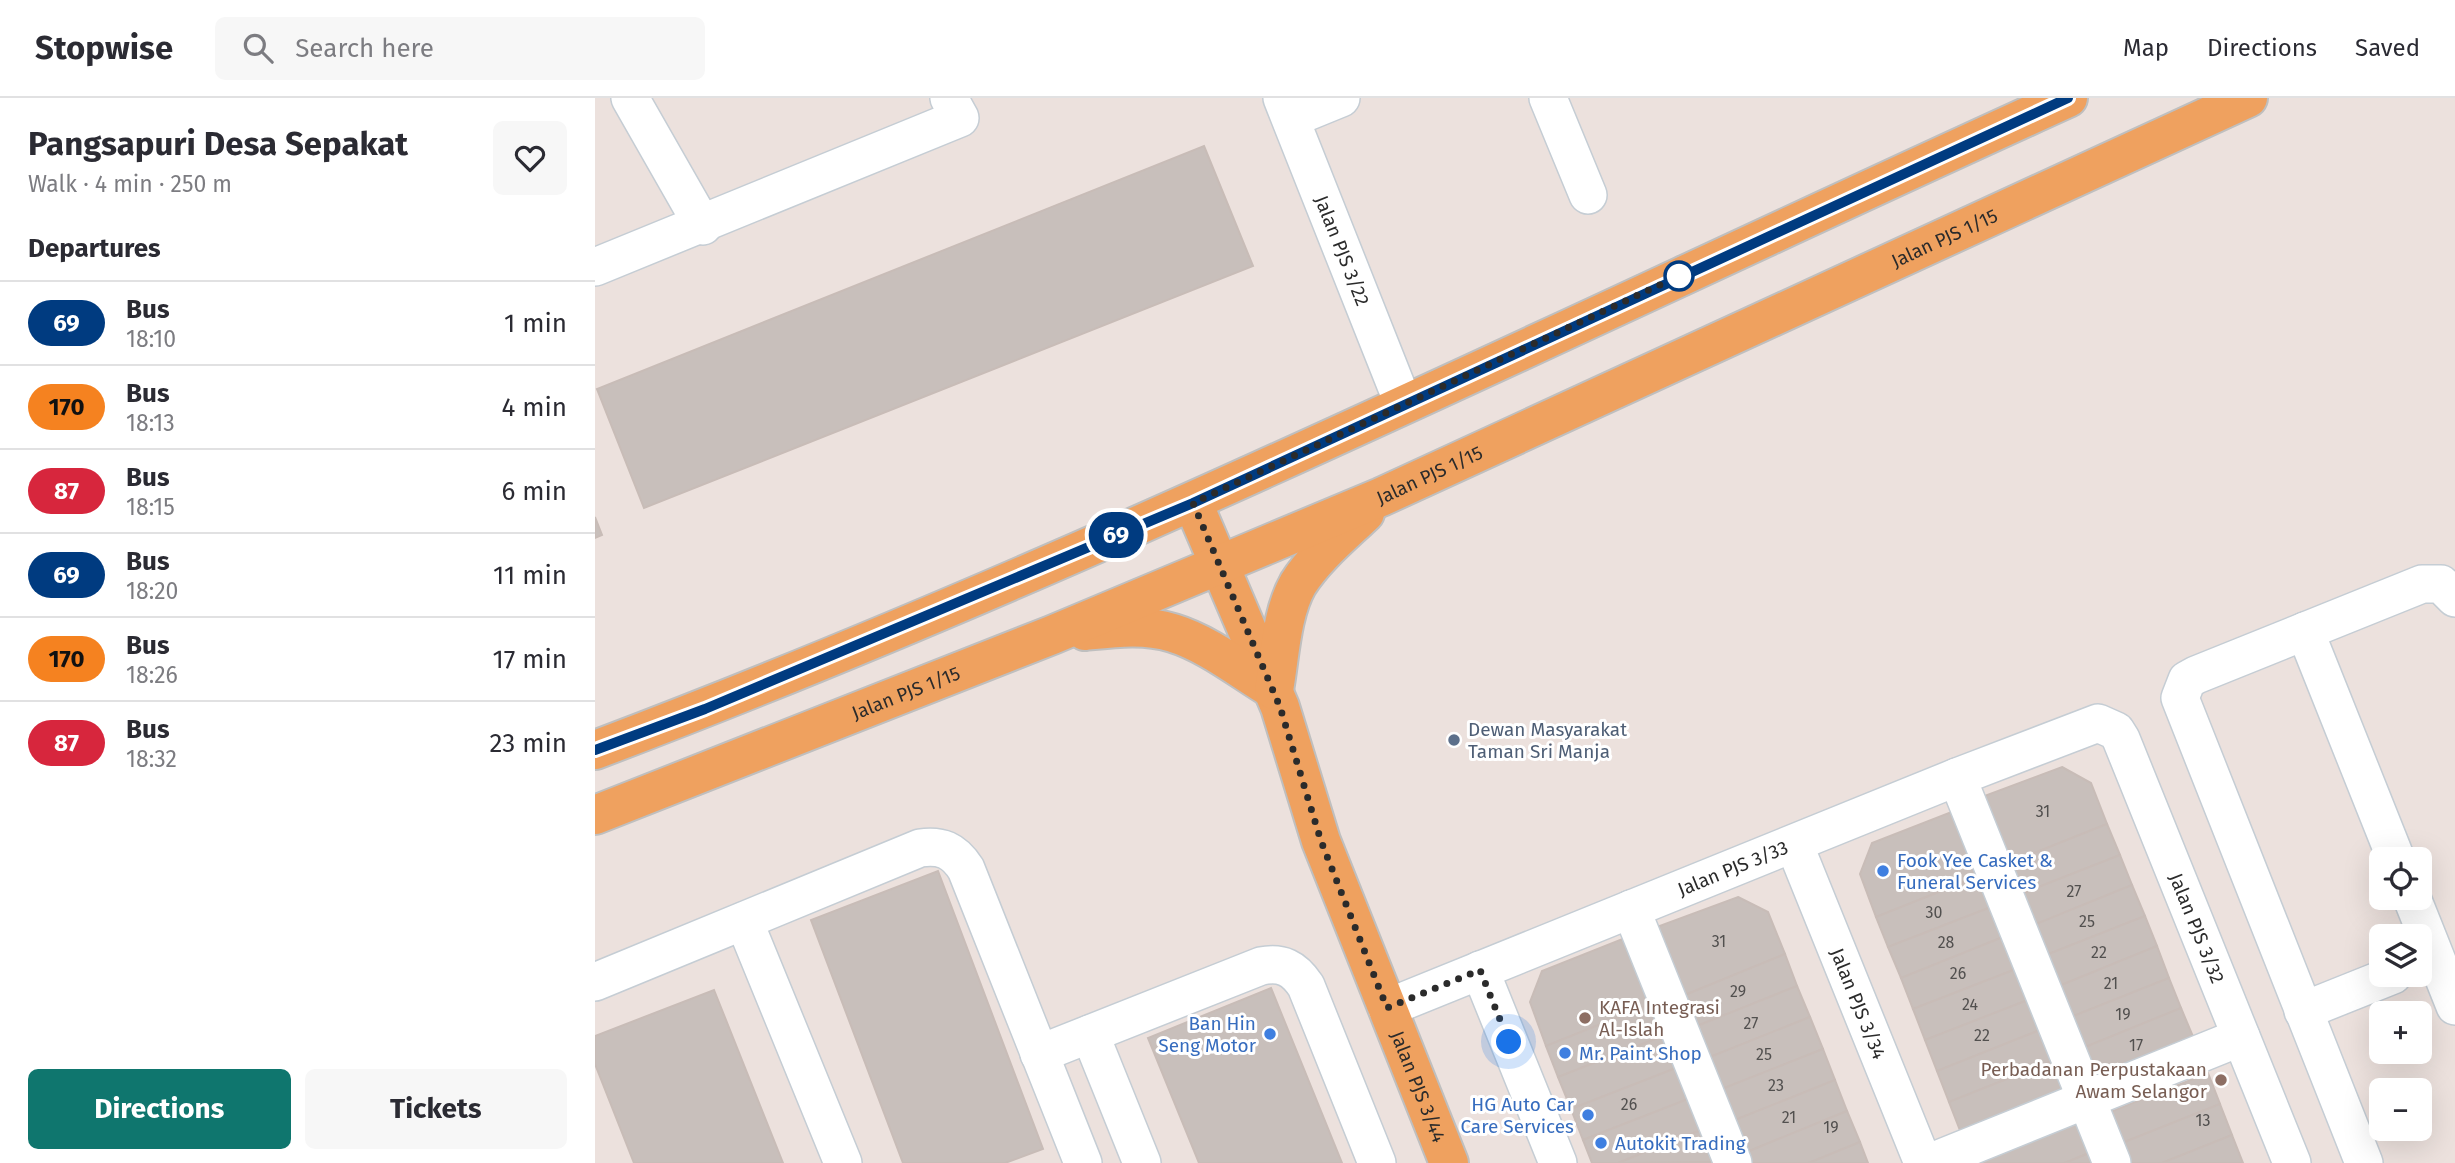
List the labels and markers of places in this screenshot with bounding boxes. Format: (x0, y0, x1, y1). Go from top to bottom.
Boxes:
unlabelled marker (1664, 261, 1694, 291)
place label: Dewan Masyarakat Taman Sri Manja (1468, 718, 1627, 763)
marker: Dewan Masyarakat Taman Sri Manja (1446, 732, 1462, 748)
place label: Fook Yee Casket & Funeral Services (1897, 849, 2053, 894)
marker: Fook Yee Casket & Funeral Services (1875, 863, 1891, 879)
place label: KAFA Integrasi Al-Islah (1599, 996, 1720, 1041)
marker: KAFA Integrasi Al-Islah (1577, 1010, 1593, 1026)
place label: Ban Hin Seng Motor (1158, 1012, 1257, 1057)
marker: Ban Hin Seng Motor (1262, 1026, 1278, 1042)
place label: Mr. Paint Shop (1579, 1042, 1702, 1065)
marker: Mr. Paint Shop (1557, 1045, 1573, 1061)
place label: Perbadanan Perpustakaan Awam Selangor (1980, 1058, 2208, 1103)
marker: Perbadanan Perpustakaan Awam Selangor (2213, 1072, 2229, 1088)
place label: HG Auto Car Care Services (1460, 1093, 1575, 1138)
marker: HG Auto Car Care Services (1580, 1107, 1596, 1123)
place label: Autokit Trading (1615, 1132, 1746, 1155)
marker: Autokit Trading (1593, 1135, 1609, 1151)

